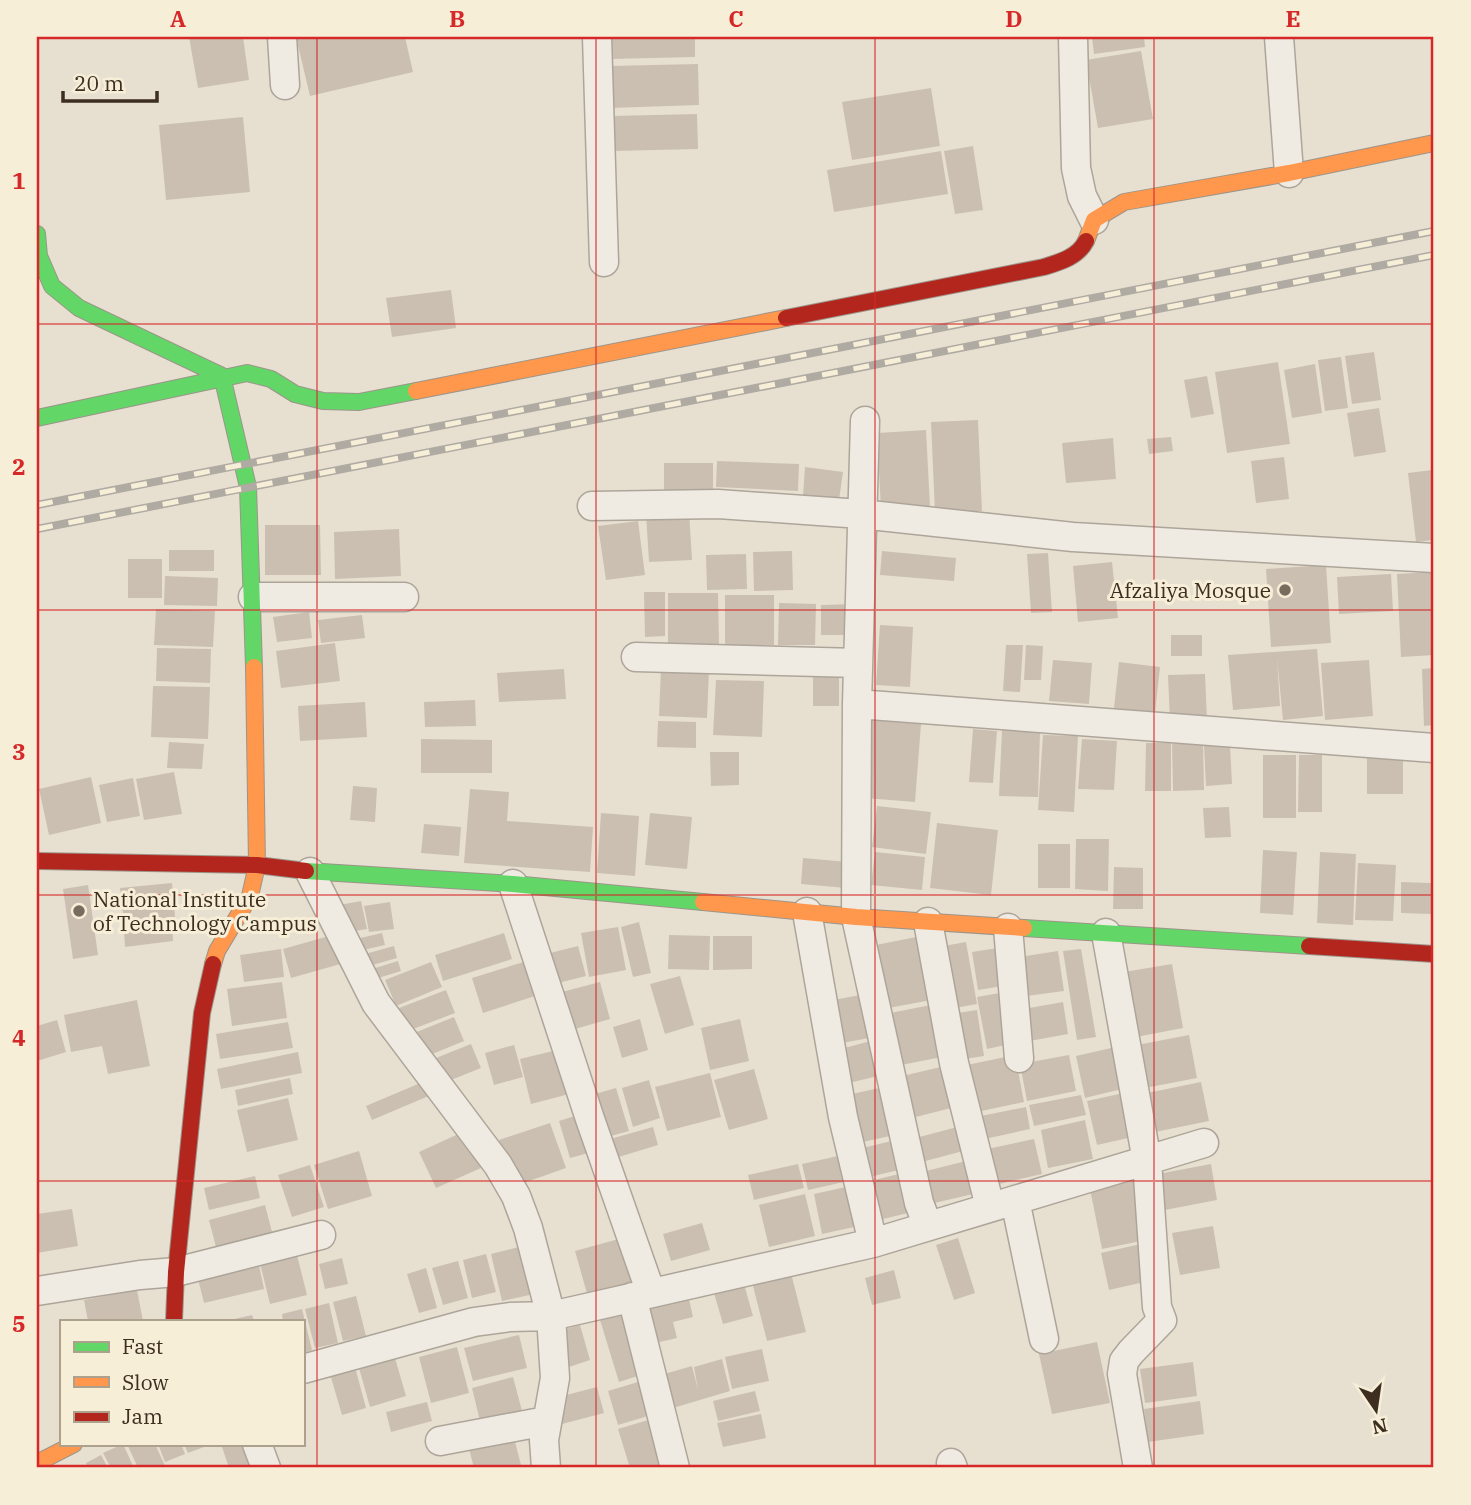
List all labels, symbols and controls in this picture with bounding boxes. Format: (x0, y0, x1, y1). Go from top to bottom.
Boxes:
text: A (170, 3, 186, 33)
text: B (449, 3, 465, 33)
text: C (728, 3, 744, 33)
text: D (1005, 3, 1023, 33)
text: E (1285, 3, 1301, 33)
scale bar (63, 60, 158, 104)
text: 20 m (74, 69, 124, 97)
text: 1 (12, 165, 26, 195)
text: 2 (12, 451, 26, 481)
place label: Afzaliya Mosque (1110, 576, 1271, 604)
marker: Afzaliya Mosque (1277, 582, 1293, 598)
text: 3 (12, 736, 26, 766)
place label: National Institute of Technology Campus (93, 885, 317, 937)
marker: National Institute of Technology Campus (71, 903, 87, 919)
text: 4 (12, 1022, 26, 1052)
text: 5 (12, 1308, 26, 1338)
legend (60, 1320, 304, 1446)
text: Fast (122, 1332, 163, 1360)
text: Slow (122, 1368, 169, 1396)
north arrow (1342, 1376, 1412, 1446)
text: Jam (122, 1402, 163, 1430)
text: N (1370, 1413, 1390, 1440)

